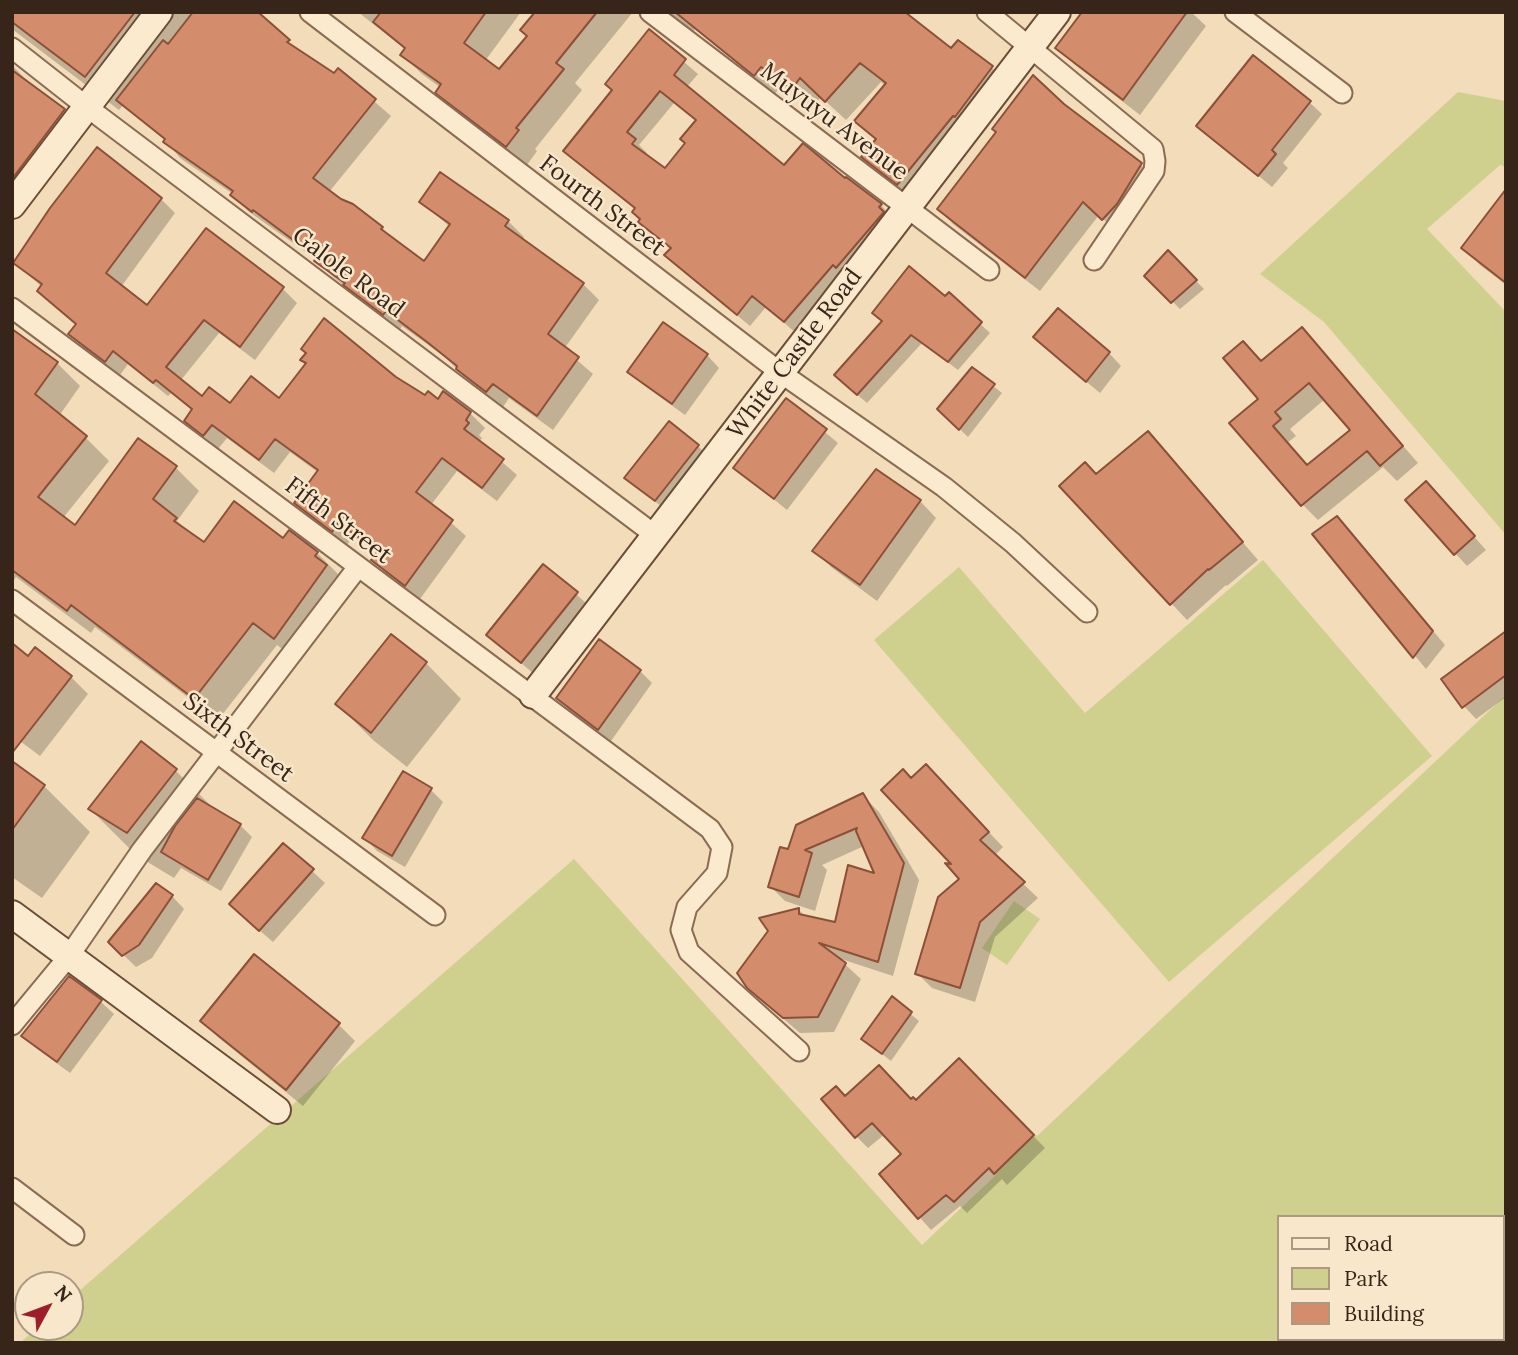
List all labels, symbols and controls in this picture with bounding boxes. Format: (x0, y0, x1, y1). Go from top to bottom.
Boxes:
street label: Muyuyu Avenue (754, 57, 914, 187)
street label: Fourth Street (534, 149, 670, 263)
street label: Galole Road (286, 222, 410, 324)
street label: White Castle Road (722, 263, 868, 445)
street label: Fifth Street (279, 472, 397, 570)
street label: Sixth Street (177, 687, 299, 789)
legend (1276, 1215, 1504, 1341)
text: Road (1344, 1230, 1393, 1257)
text: Park (1344, 1265, 1388, 1292)
north arrow (14, 1271, 84, 1341)
text: N (49, 1280, 77, 1307)
text: Building (1344, 1300, 1424, 1327)

